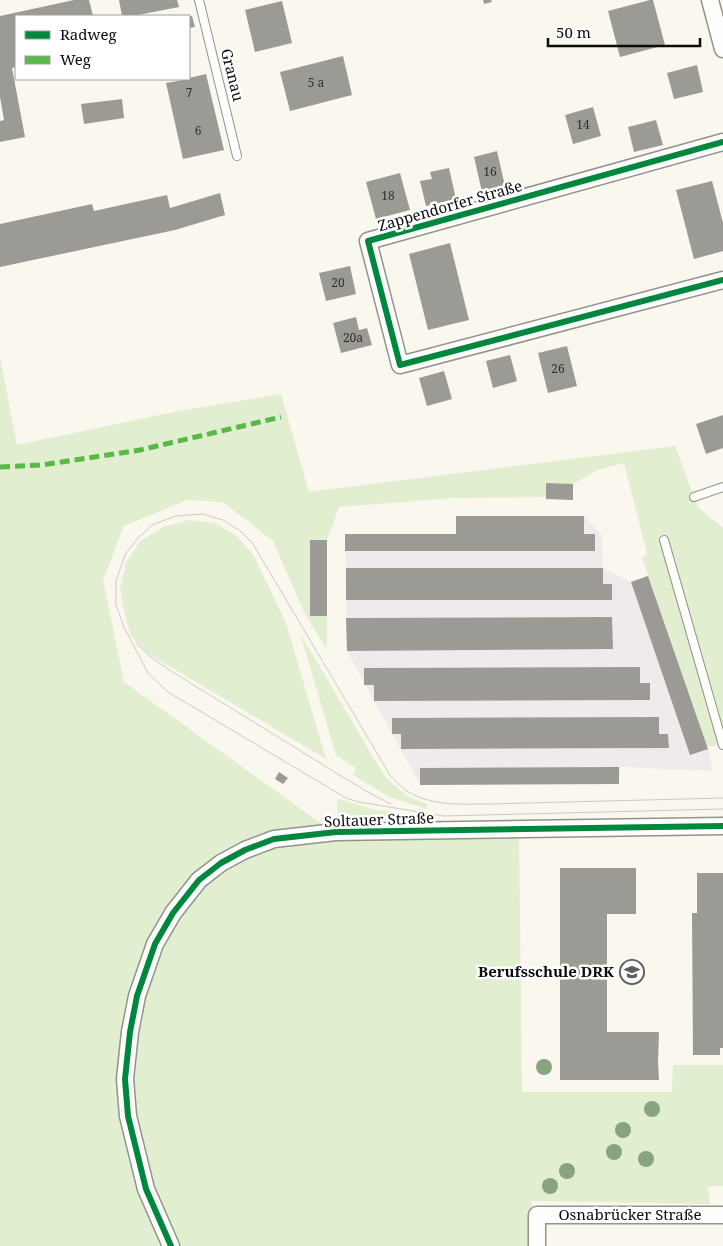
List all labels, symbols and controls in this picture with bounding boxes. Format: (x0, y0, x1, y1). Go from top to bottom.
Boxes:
legend (15, 15, 190, 80)
scale bar (548, 15, 700, 47)
text: 50 m (556, 22, 591, 42)
text: Radweg (60, 24, 117, 44)
street label: Granau (217, 46, 249, 104)
text: Weg (60, 49, 91, 69)
house number: 5 a (308, 74, 325, 91)
house number: 7 (186, 84, 193, 101)
house number: 14 (576, 116, 590, 133)
house number: 6 (195, 122, 202, 139)
house number: 16 (483, 163, 497, 180)
street label: Zappendorfer Straße (375, 175, 524, 235)
house number: 18 (381, 187, 395, 204)
house number: 20 (331, 274, 345, 291)
house number: 20a (343, 329, 363, 346)
house number: 26 (551, 360, 565, 377)
street label: Soltauer Straße (324, 807, 434, 831)
school or university icon: Berufsschule DRK (619, 959, 645, 985)
place label: Berufsschule DRK (478, 961, 615, 981)
street label: Osnabrücker Straße (558, 1204, 702, 1224)

